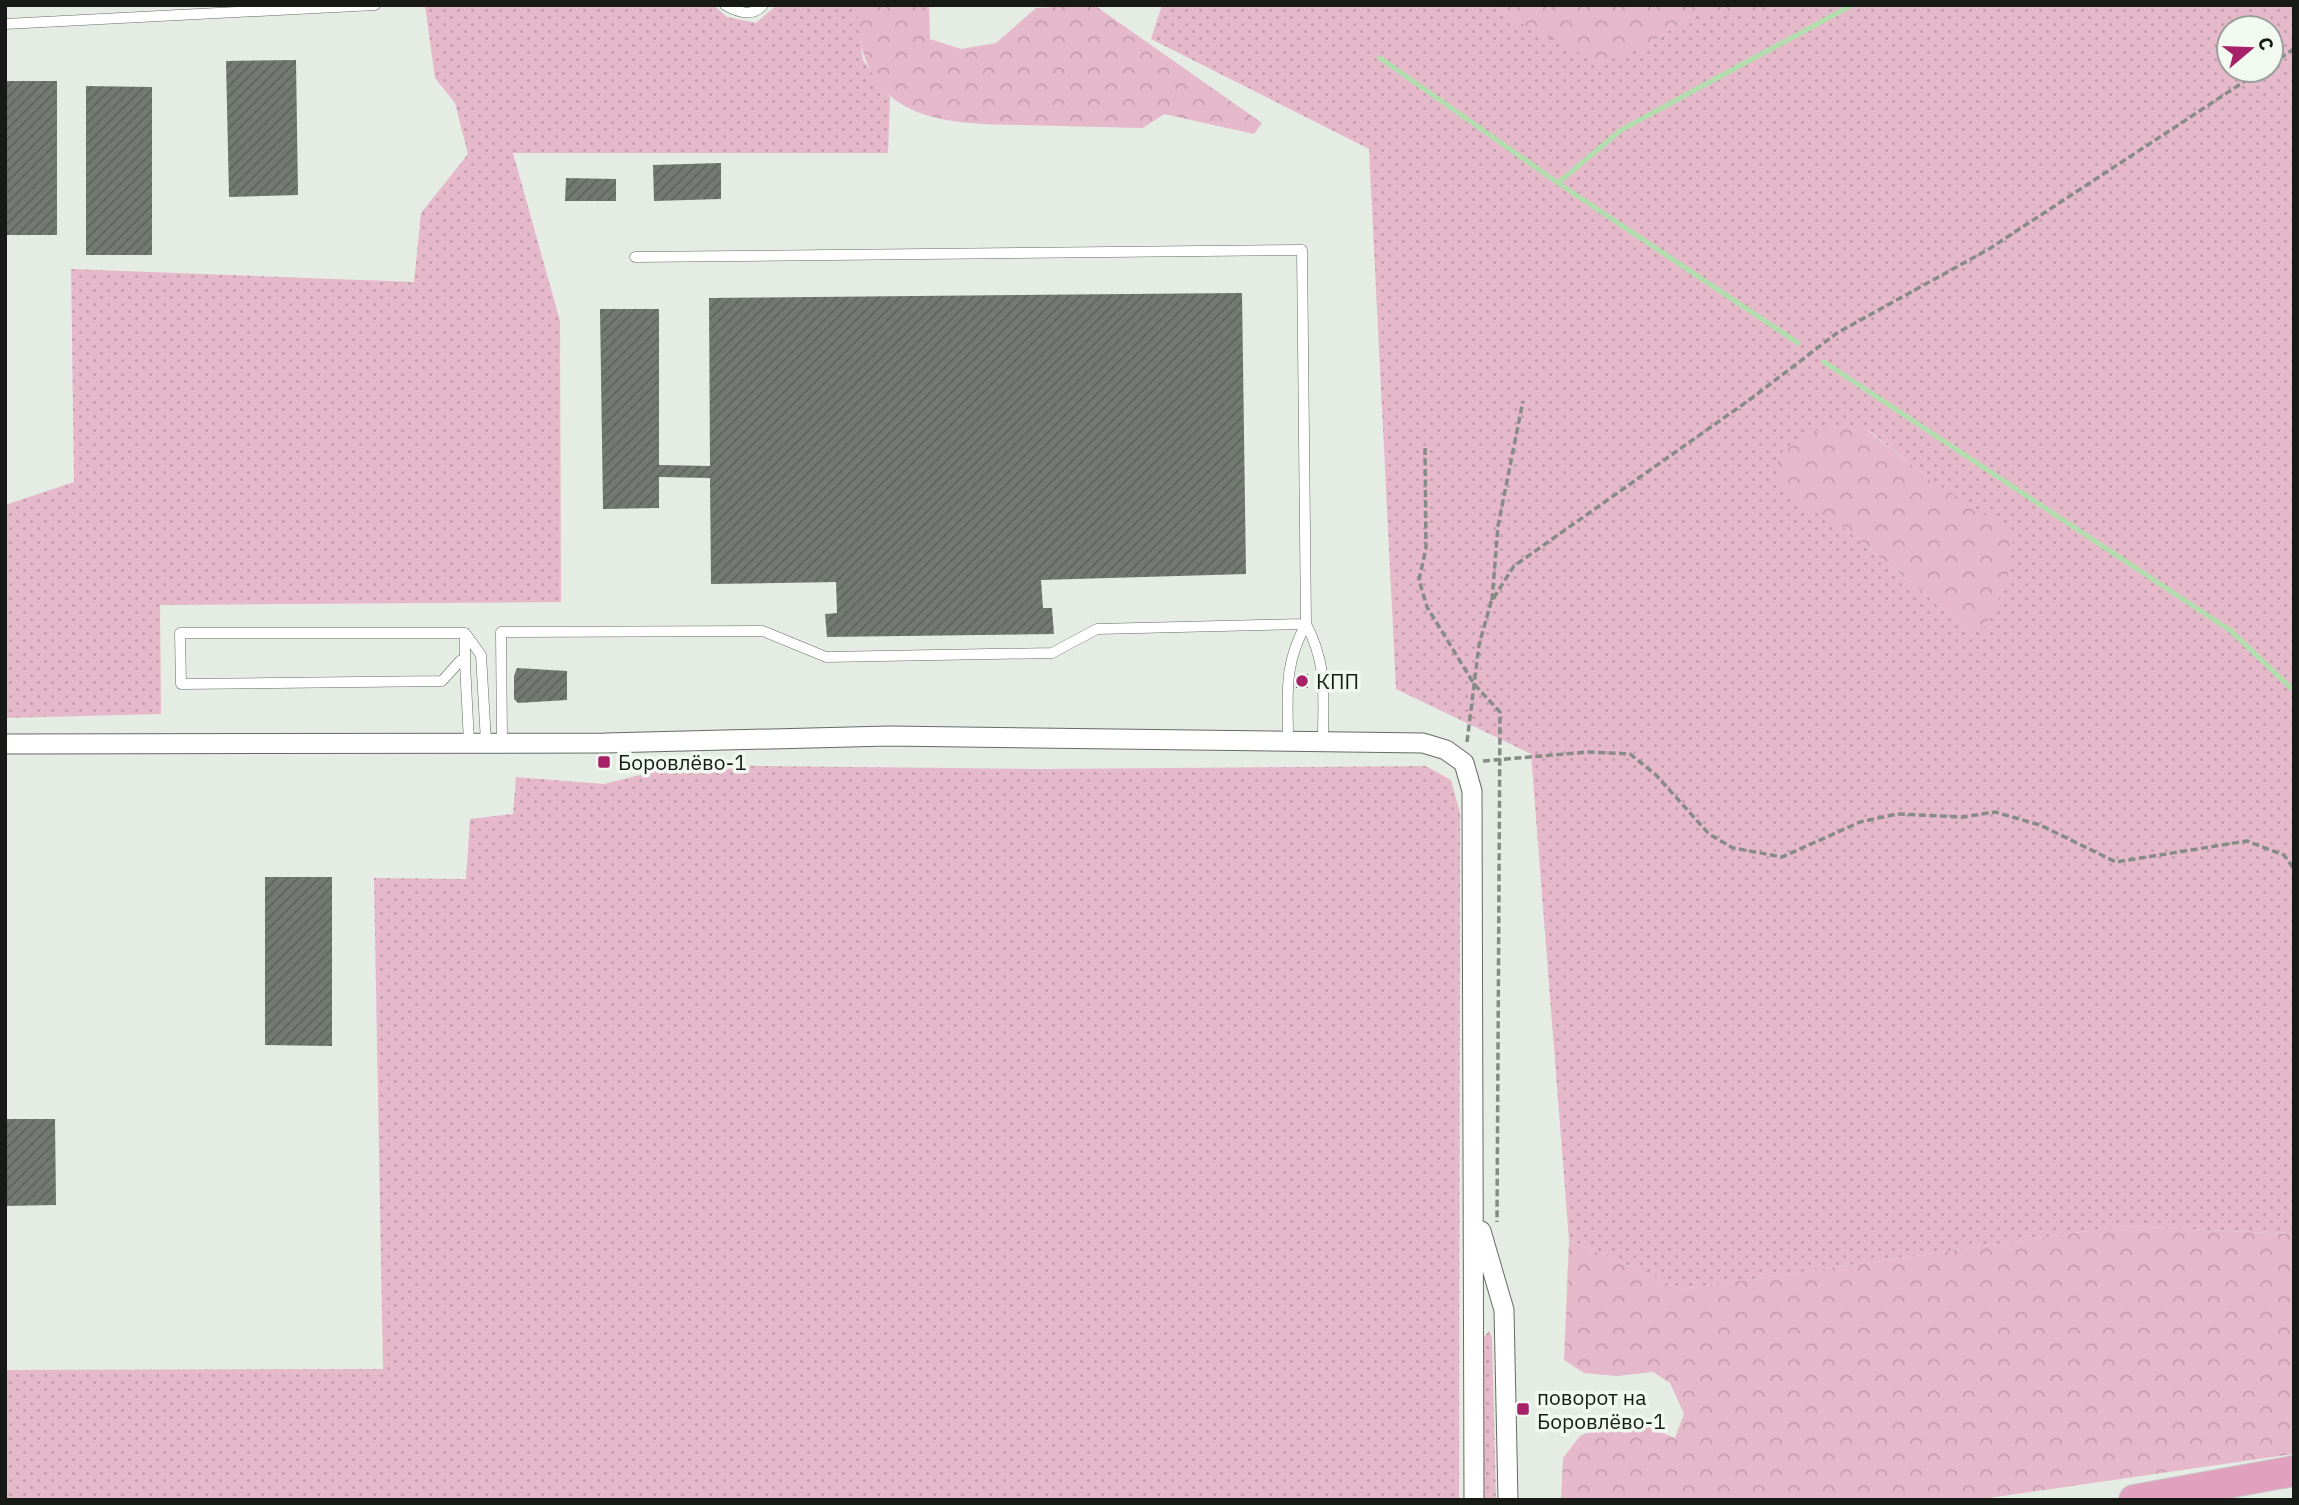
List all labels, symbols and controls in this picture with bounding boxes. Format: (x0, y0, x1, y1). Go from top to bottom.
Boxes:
north arrow (2215, 14, 2285, 84)
text: С (2253, 34, 2279, 53)
place label: КПП (1316, 667, 1359, 695)
marker: КПП (1294, 673, 1310, 689)
place label: Боровлёво-1 (618, 748, 747, 776)
marker: Боровлёво-1 (596, 754, 612, 770)
place label: поворот на Боровлёво-1 (1537, 1383, 1666, 1435)
marker: поворот на Боровлёво-1 (1515, 1401, 1531, 1417)

